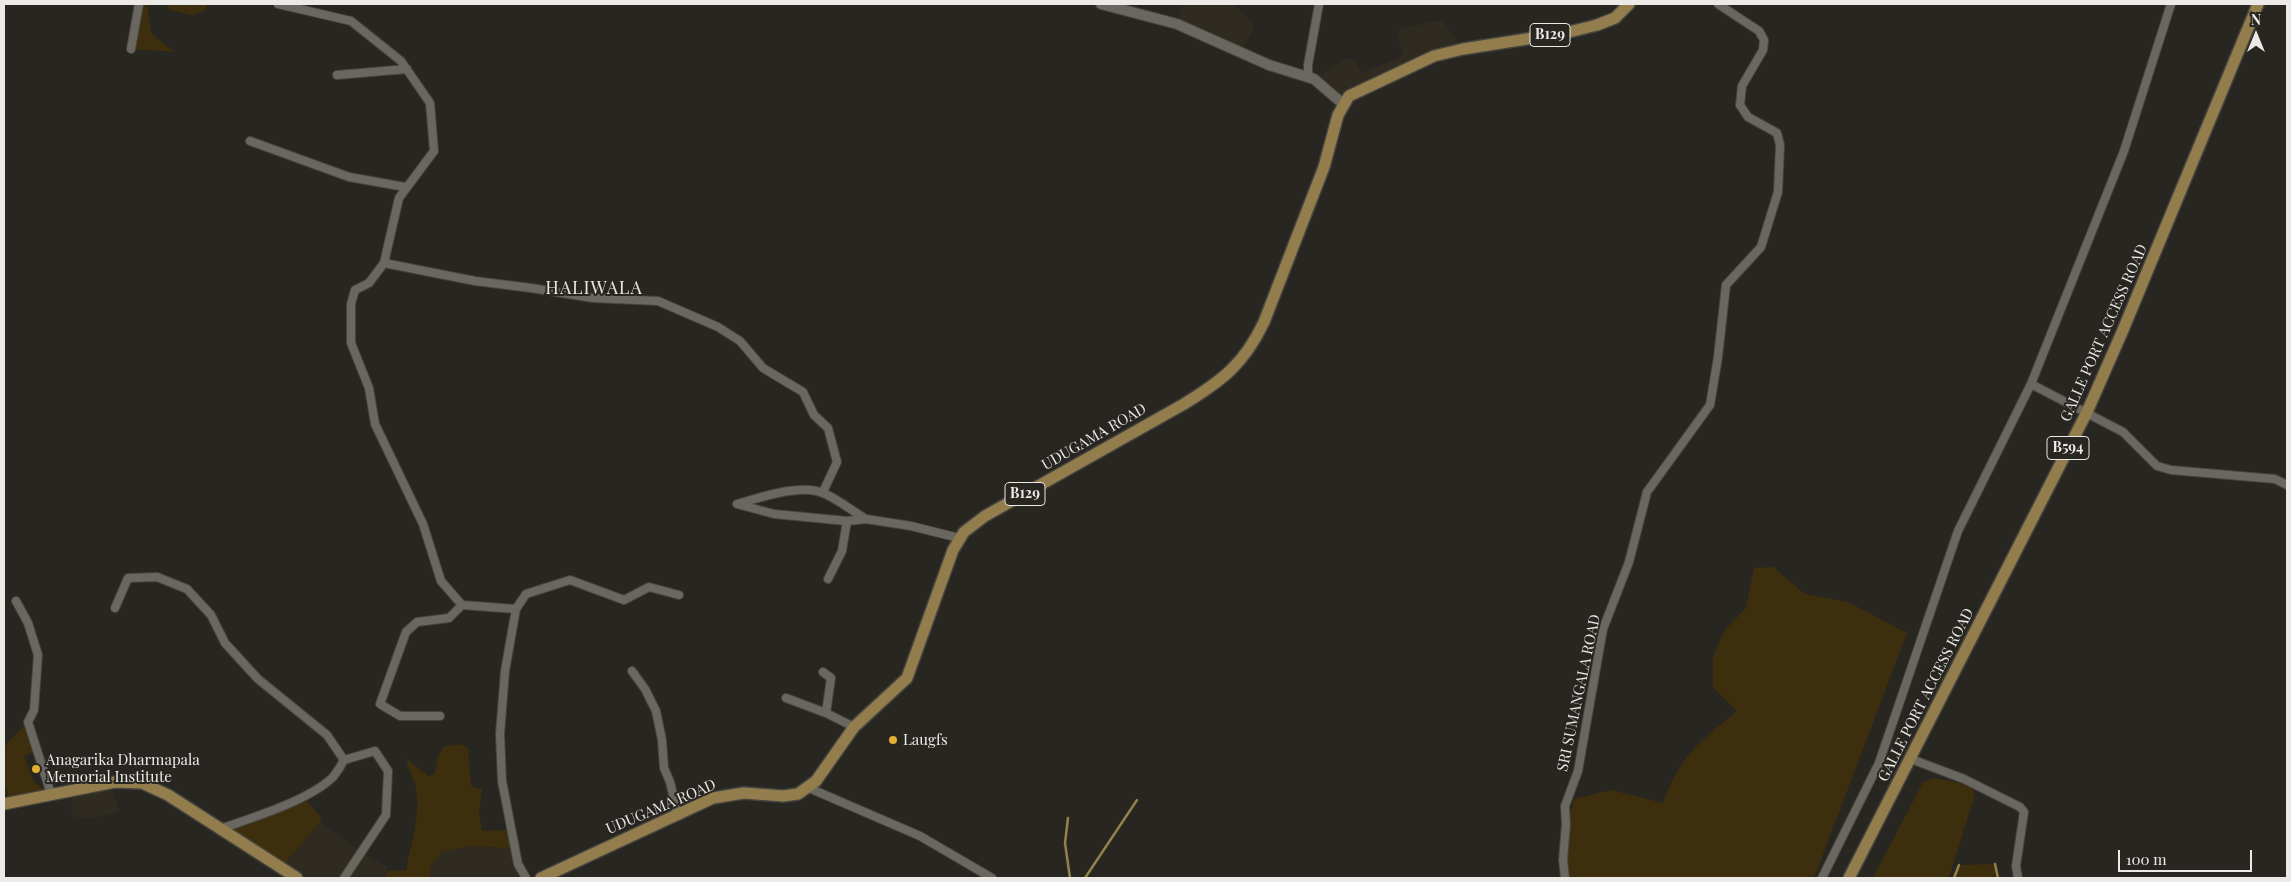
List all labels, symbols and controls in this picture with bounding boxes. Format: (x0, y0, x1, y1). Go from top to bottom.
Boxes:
north arrow (2231, 10, 2281, 60)
text: N (2251, 10, 2261, 29)
road number: B129 (1530, 24, 1570, 46)
street label: GALLE PORT ACCESS ROAD (2057, 242, 2151, 424)
district label: HALIWALA (544, 277, 644, 299)
street label: UDUGAMA ROAD (1039, 400, 1149, 474)
road number: B594 (2047, 436, 2089, 459)
road number: B129 (1005, 482, 1045, 506)
street label: GALLE PORT ACCESS ROAD (1874, 605, 1978, 785)
street label: SRI SUMANGALA ROAD (1554, 613, 1604, 773)
place label: Laugfs (903, 731, 948, 749)
marker: Laugfs (887, 734, 899, 746)
place label: Anagarika Dharmapala Memorial Institute (46, 751, 200, 786)
marker: Anagarika Dharmapala Memorial Institute (30, 763, 42, 775)
street label: UDUGAMA ROAD (603, 776, 719, 838)
scale bar (2121, 840, 2255, 872)
text: 100 m (2126, 849, 2167, 869)

